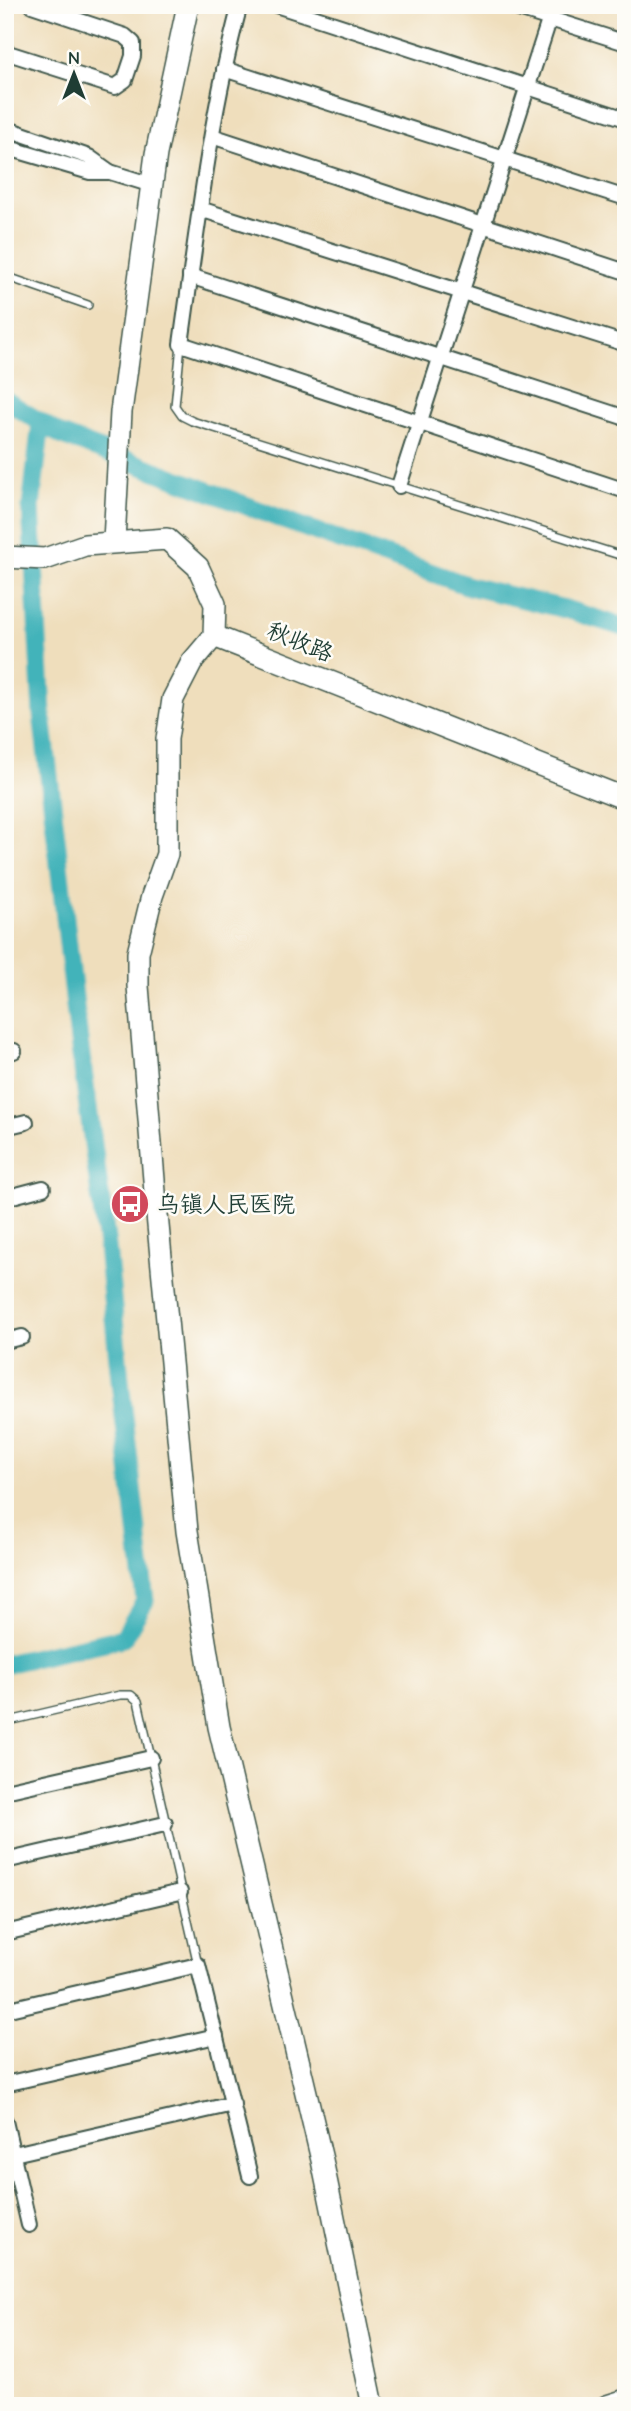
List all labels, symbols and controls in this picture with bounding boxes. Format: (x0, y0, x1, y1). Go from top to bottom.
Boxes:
north arrow (38, 38, 108, 108)
text: N (68, 47, 80, 69)
street label: 秋收路 (263, 617, 337, 667)
bus stop icon: 乌镇人民医院 (109, 1183, 151, 1225)
place label: 乌镇人民医院 (157, 1191, 295, 1218)

